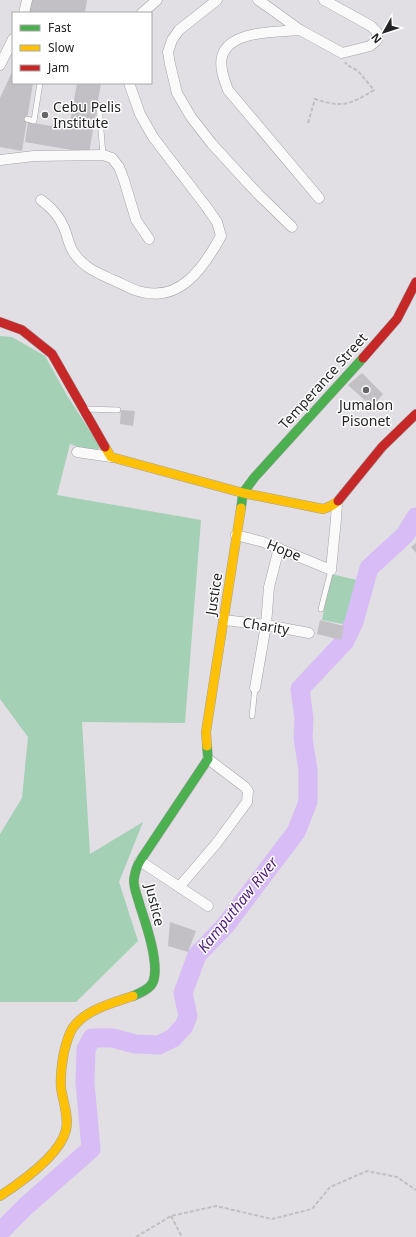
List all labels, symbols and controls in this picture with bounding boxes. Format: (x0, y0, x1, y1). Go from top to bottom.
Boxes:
legend (12, 12, 152, 84)
north arrow (364, 12, 404, 52)
text: Fast (48, 19, 72, 36)
text: N (367, 30, 384, 47)
text: Slow (48, 39, 75, 56)
text: Jam (47, 59, 69, 76)
place label: Cebu Pelis Institute (53, 97, 121, 132)
marker: Cebu Pelis Institute (40, 110, 50, 120)
street label: Temperance Street (274, 328, 371, 433)
marker: Jumalon Pisonet (361, 385, 371, 395)
place label: Jumalon Pisonet (337, 395, 393, 430)
street label: Hope (264, 534, 304, 565)
street label: Justice (200, 571, 226, 618)
street label: Charity (241, 612, 292, 639)
water label: Kamputhaw River (193, 852, 283, 956)
street label: Justice (141, 880, 170, 928)

